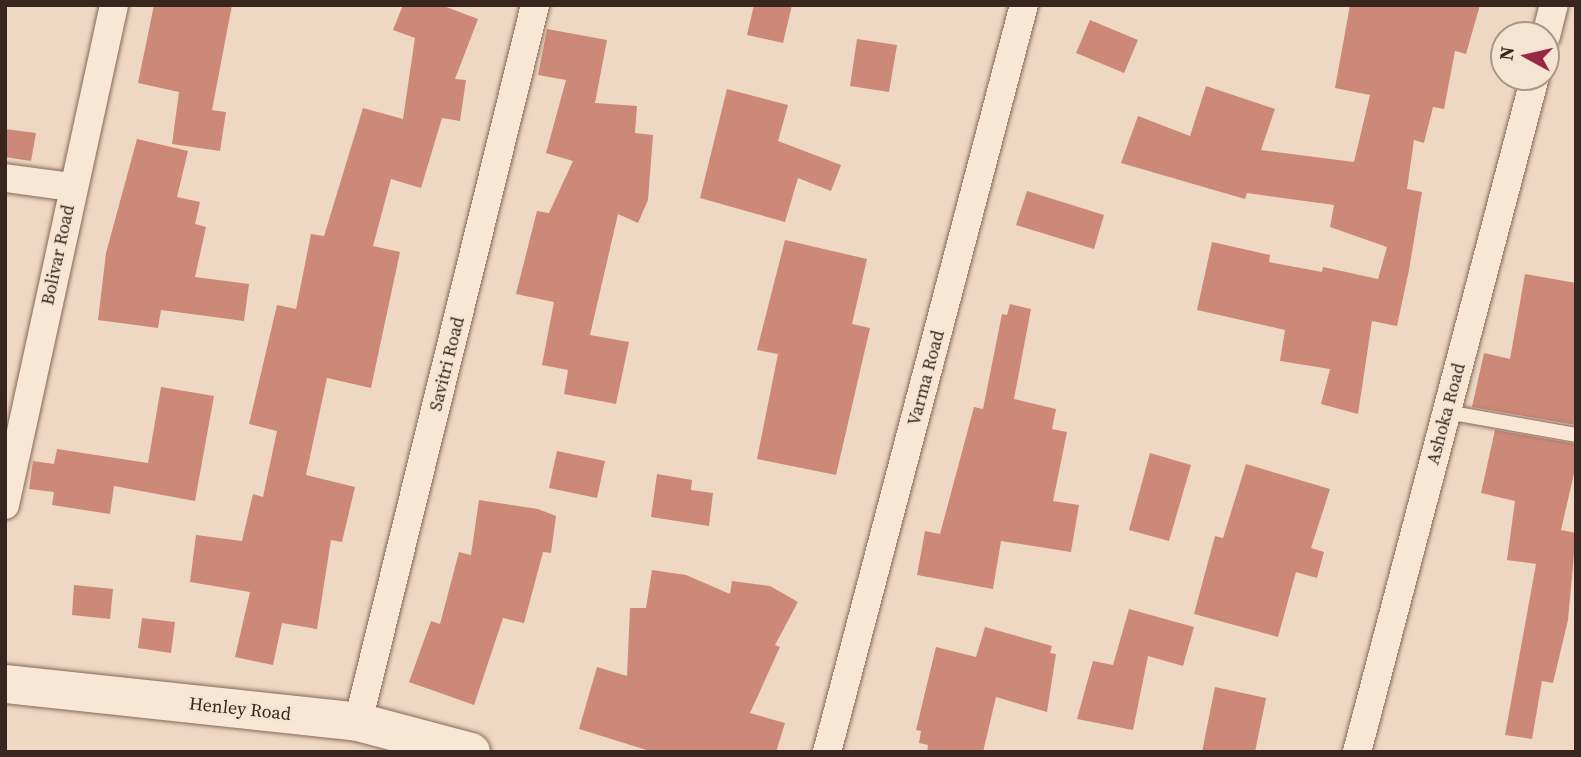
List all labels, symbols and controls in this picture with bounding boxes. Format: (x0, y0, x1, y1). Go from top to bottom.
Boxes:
north arrow (1490, 21, 1560, 91)
text: N (1492, 45, 1520, 62)
street label: Bolivar Road (37, 203, 79, 307)
street label: Savitri Road (425, 315, 469, 413)
street label: Varma Road (903, 328, 949, 428)
street label: Ashoka Road (1422, 361, 1470, 467)
street label: Henley Road (188, 693, 292, 725)

